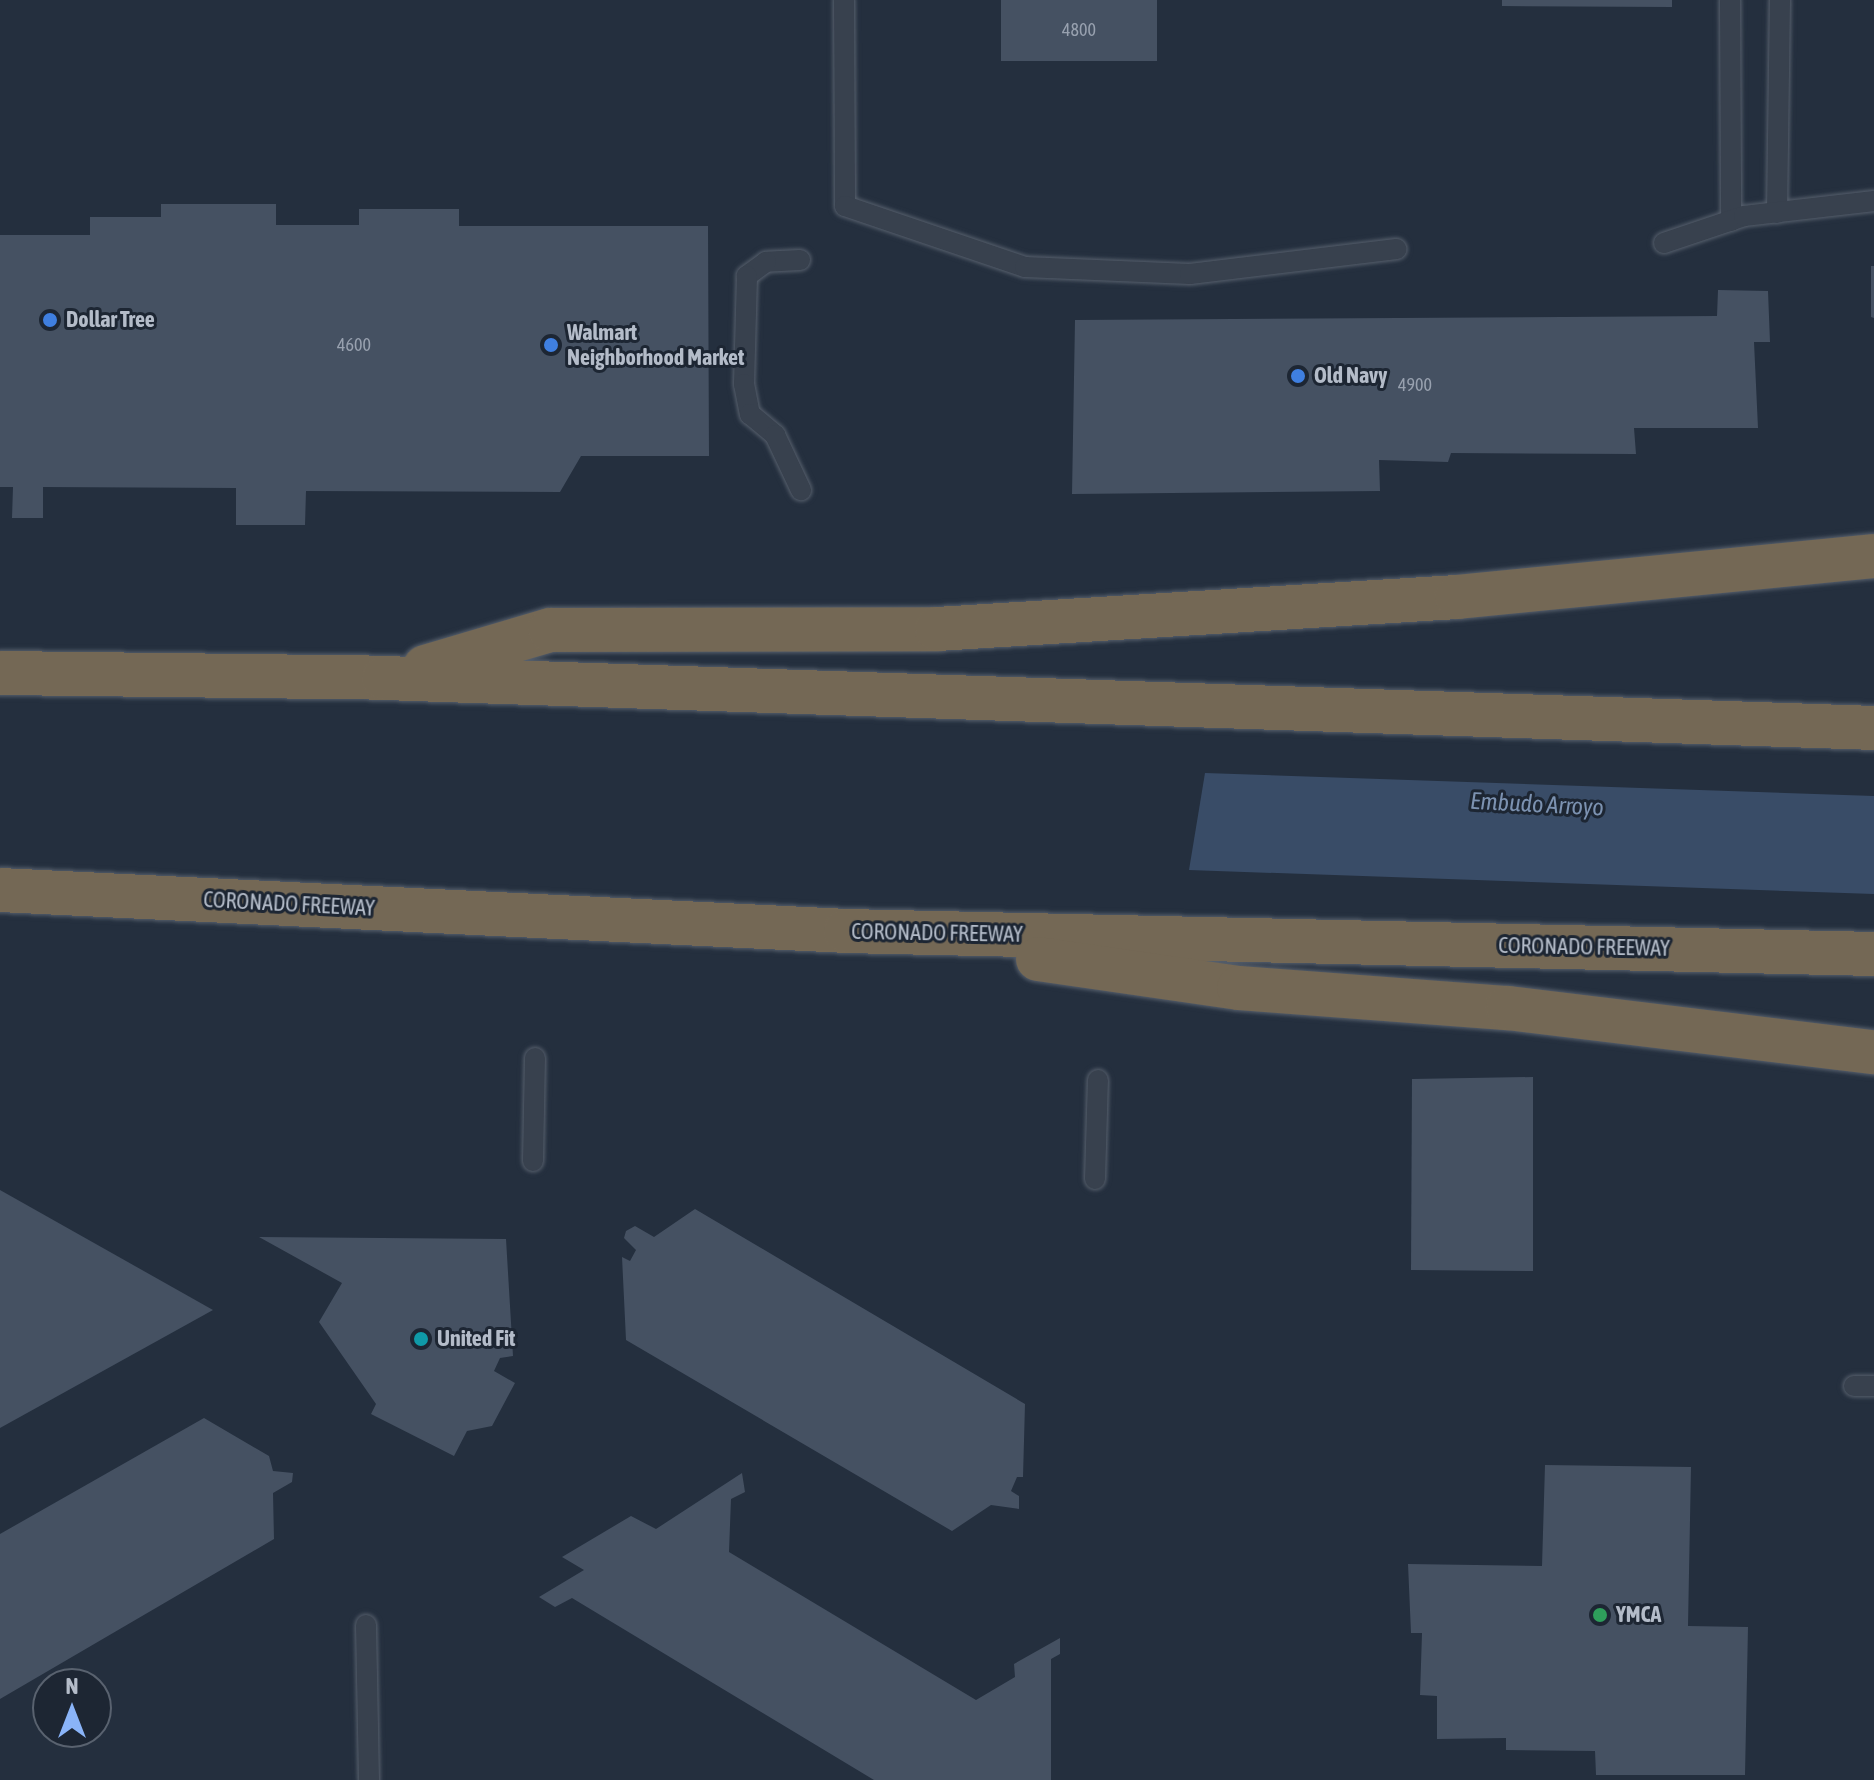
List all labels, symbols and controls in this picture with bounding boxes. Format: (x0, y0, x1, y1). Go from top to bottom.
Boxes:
house number: 4800 (1062, 19, 1096, 41)
place label: Dollar Tree (66, 307, 155, 333)
marker: Dollar Tree (41, 311, 59, 329)
place label: Walmart Neighborhood Market (567, 319, 744, 370)
house number: 4600 (337, 334, 371, 356)
marker: Walmart Neighborhood Market (542, 336, 560, 354)
place label: Old Navy (1314, 363, 1387, 389)
marker: Old Navy (1289, 367, 1307, 385)
house number: 4900 (1398, 374, 1432, 396)
water label: Embudo Arroyo (1470, 786, 1604, 822)
street label: CORONADO FREEWAY (203, 886, 375, 922)
street label: CORONADO FREEWAY (851, 918, 1023, 948)
street label: CORONADO FREEWAY (1498, 932, 1670, 962)
place label: United Fit (437, 1326, 515, 1352)
marker: United Fit (412, 1330, 430, 1348)
place label: YMCA (1616, 1602, 1661, 1628)
marker: YMCA (1591, 1606, 1609, 1624)
north arrow (32, 1668, 112, 1748)
text: N (66, 1673, 78, 1699)

